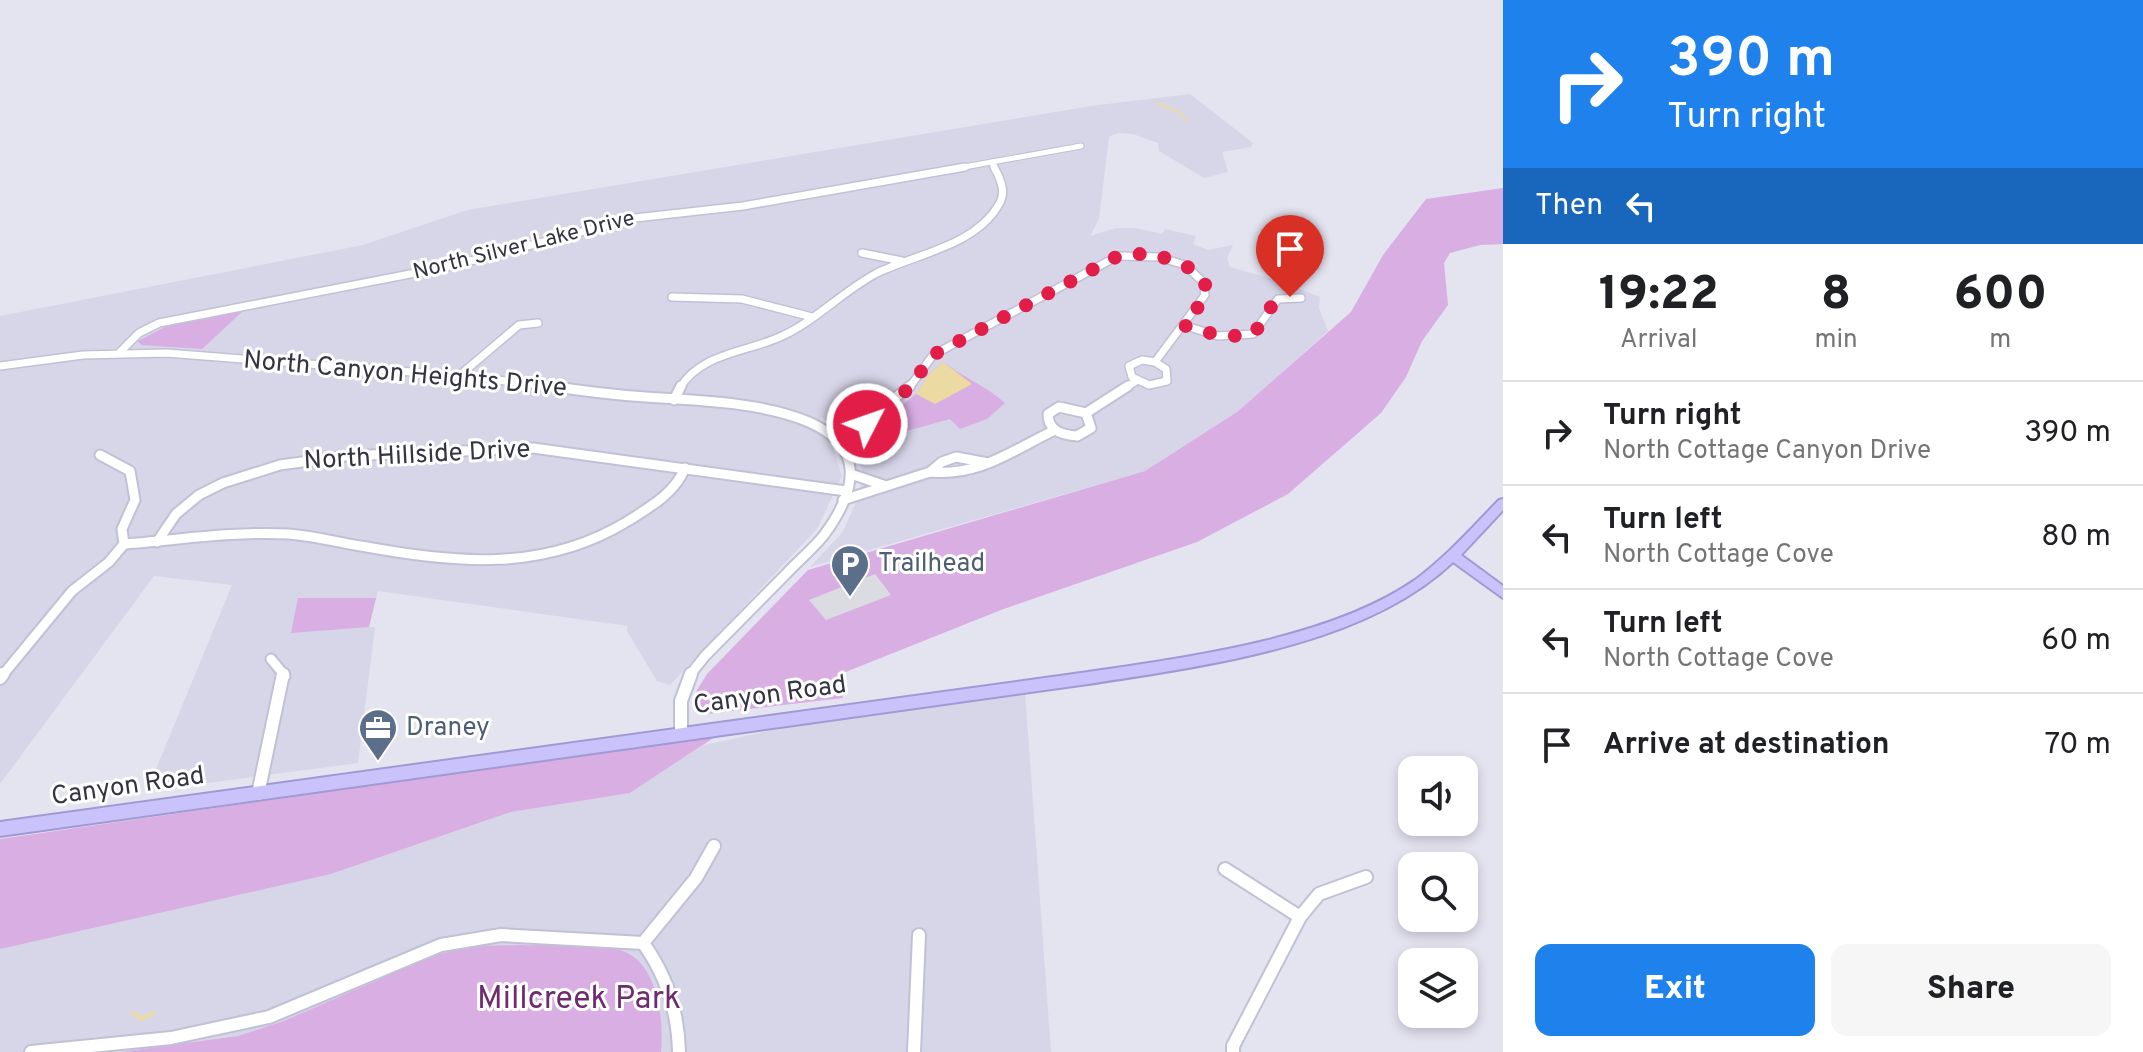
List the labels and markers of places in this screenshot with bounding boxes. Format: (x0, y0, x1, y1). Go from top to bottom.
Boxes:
pin (1256, 215, 1324, 297)
parking icon: Trailhead (829, 543, 871, 598)
place label: Trailhead (878, 548, 985, 581)
office icon: Draney (357, 707, 399, 762)
place label: Draney (406, 712, 490, 745)

